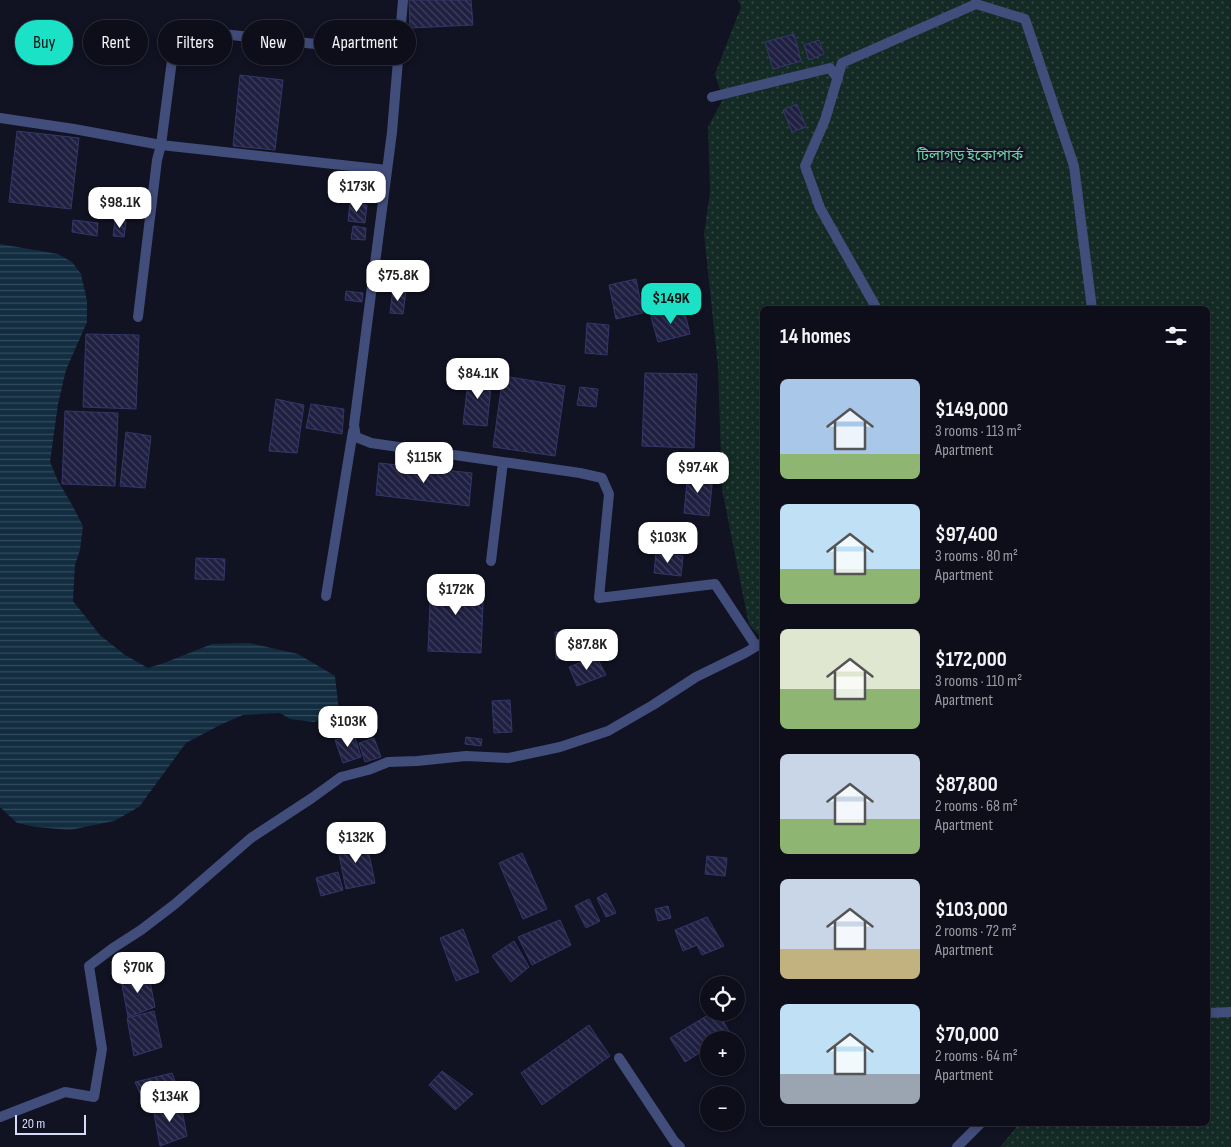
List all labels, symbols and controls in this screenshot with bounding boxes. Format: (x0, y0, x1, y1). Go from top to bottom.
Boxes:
chip: Buy (15, 20, 73, 65)
chip: Rent (83, 20, 148, 65)
chip: Filters (158, 20, 232, 65)
chip: New (242, 20, 304, 65)
chip: Apartment (314, 20, 416, 65)
park label: টিলাগড় ইকোপার্ক (916, 146, 1024, 165)
pin: $173K (322, 170, 392, 213)
text: $173K (339, 177, 375, 196)
pin: $98.1K (79, 186, 161, 229)
text: $98.1K (99, 193, 141, 212)
pin: $75.8K (357, 260, 439, 302)
text: $75.8K (377, 266, 419, 285)
pin: $149K (636, 282, 706, 325)
text: $149K (652, 289, 690, 308)
icon: filters (1162, 322, 1190, 350)
text: 14 homes (780, 324, 851, 349)
pin: $84.1K (437, 358, 519, 400)
text: $84.1K (457, 364, 499, 383)
text: $149,000 (935, 397, 1008, 422)
icon: home (820, 399, 880, 459)
text: 3 rooms · 113 m² (935, 422, 1022, 441)
text: Apartment (935, 441, 993, 460)
pin: $115K (389, 442, 459, 484)
text: $115K (406, 448, 442, 467)
pin: $97.4K (657, 452, 739, 494)
text: $97.4K (678, 458, 718, 477)
pin: $103K (633, 522, 703, 564)
text: $97,400 (935, 522, 998, 547)
icon: home (820, 524, 880, 584)
text: $103K (649, 528, 687, 547)
text: 3 rooms · 80 m² (935, 547, 1018, 566)
text: Apartment (935, 566, 993, 585)
pin: $172K (421, 574, 491, 616)
text: $172K (438, 580, 474, 599)
pin: $87.8K (546, 628, 628, 671)
text: $87.8K (567, 635, 607, 654)
text: $172,000 (935, 647, 1007, 672)
icon: home (820, 649, 880, 709)
text: 3 rooms · 110 m² (935, 672, 1022, 691)
text: Apartment (935, 691, 993, 710)
pin: $103K (313, 706, 383, 748)
text: $103K (329, 712, 367, 731)
text: $87,800 (935, 772, 998, 797)
icon: home (820, 774, 880, 834)
text: 2 rooms · 68 m² (935, 797, 1018, 816)
text: Apartment (935, 816, 993, 835)
pin: $132K (321, 822, 391, 864)
text: $132K (338, 828, 374, 847)
text: $103,000 (935, 897, 1008, 922)
icon: home (820, 899, 880, 959)
text: 2 rooms · 72 m² (935, 922, 1017, 941)
text: Apartment (935, 941, 993, 960)
pin: $70K (108, 952, 168, 994)
text: $70K (123, 958, 153, 977)
map controls (700, 976, 745, 1131)
button: locate (700, 976, 745, 1021)
text: $70,000 (935, 1022, 999, 1047)
icon: home (820, 1024, 880, 1084)
button: + (700, 1031, 745, 1076)
text: 2 rooms · 64 m² (935, 1047, 1018, 1066)
text: Apartment (935, 1066, 993, 1085)
pin: $134K (135, 1080, 205, 1123)
button: − (700, 1086, 745, 1131)
text: $134K (152, 1087, 188, 1106)
scale bar (15, 1112, 86, 1135)
text: 20 m (22, 1115, 45, 1132)

